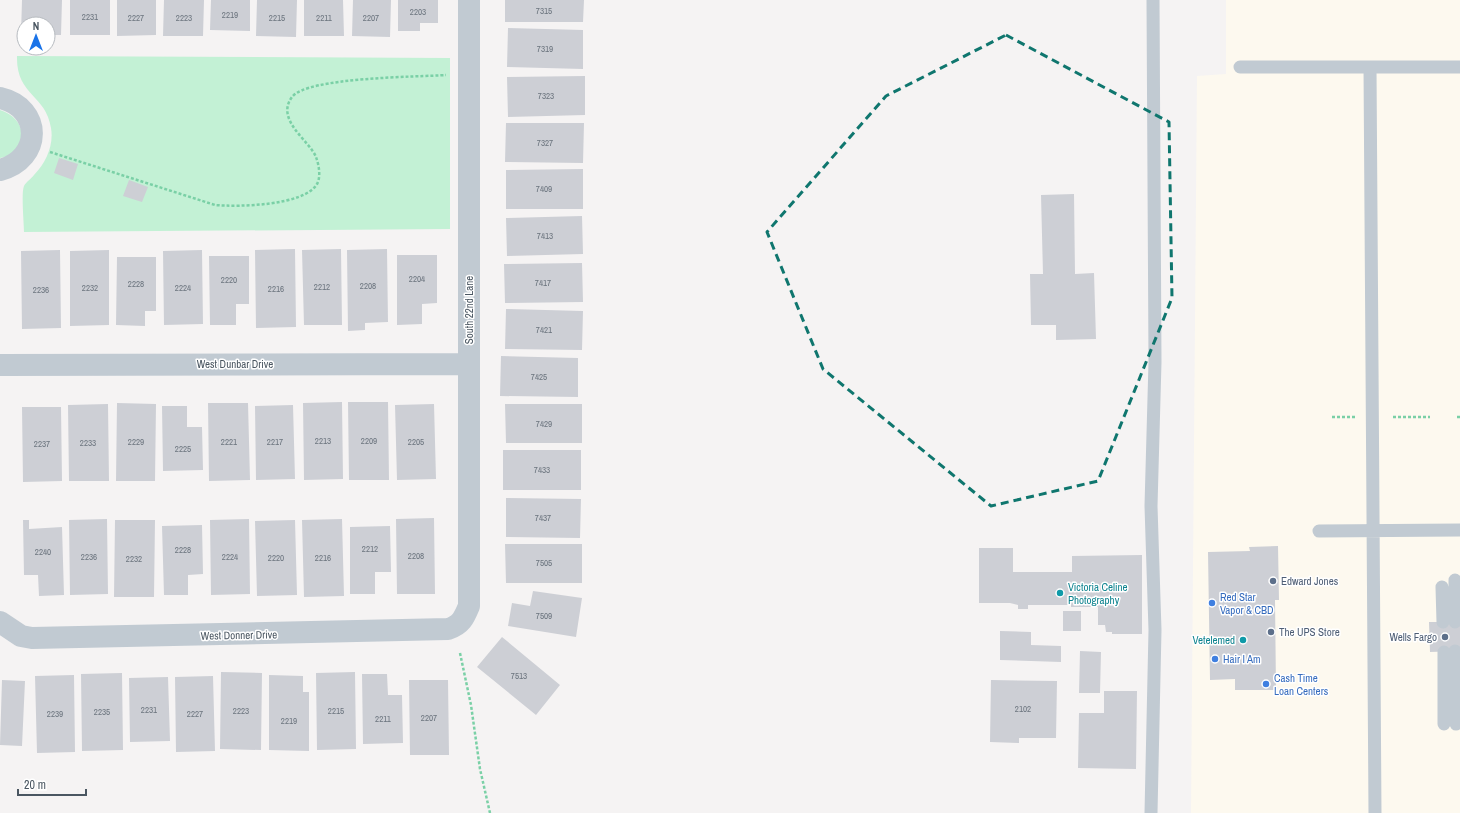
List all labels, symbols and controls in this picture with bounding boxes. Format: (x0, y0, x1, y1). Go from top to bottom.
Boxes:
house number: 7315 (536, 5, 552, 17)
house number: 2203 (410, 6, 426, 18)
house number: 2219 (222, 9, 238, 21)
house number: 2231 (82, 11, 98, 23)
house number: 2227 (128, 12, 144, 24)
house number: 2223 (176, 12, 192, 24)
house number: 2215 (269, 12, 285, 24)
house number: 2211 (316, 12, 332, 24)
house number: 2207 (363, 12, 379, 24)
north arrow (16, 16, 56, 56)
text: N (33, 19, 39, 33)
house number: 7319 (537, 43, 553, 55)
house number: 7323 (538, 90, 554, 102)
house number: 7327 (537, 137, 553, 149)
house number: 7409 (536, 183, 552, 195)
house number: 7413 (537, 230, 553, 242)
house number: 2204 (409, 273, 425, 285)
house number: 2220 (221, 274, 237, 286)
street label: South 22nd Lane (462, 276, 476, 344)
house number: 7417 (535, 277, 551, 289)
house number: 2228 (128, 278, 144, 290)
house number: 2208 (360, 280, 376, 292)
house number: 2212 (314, 281, 330, 293)
house number: 2232 (82, 282, 98, 294)
house number: 2224 (175, 282, 191, 294)
house number: 2216 (268, 283, 284, 295)
house number: 2236 (33, 284, 49, 296)
house number: 7421 (536, 324, 552, 336)
street label: West Dunbar Drive (197, 357, 273, 371)
house number: 7425 (531, 371, 547, 383)
house number: 7429 (536, 418, 552, 430)
house number: 2213 (315, 435, 331, 447)
house number: 2209 (361, 435, 377, 447)
house number: 2229 (128, 436, 144, 448)
house number: 2221 (221, 436, 237, 448)
house number: 2217 (267, 436, 283, 448)
house number: 2205 (408, 436, 424, 448)
house number: 2233 (80, 437, 96, 449)
house number: 2237 (34, 438, 50, 450)
house number: 2225 (175, 443, 191, 455)
house number: 7433 (534, 464, 550, 476)
house number: 7437 (535, 512, 551, 524)
house number: 2212 (362, 543, 378, 555)
house number: 2228 (175, 544, 191, 556)
house number: 2240 (35, 546, 51, 558)
house number: 2208 (408, 550, 424, 562)
house number: 2236 (81, 551, 97, 563)
house number: 2224 (222, 551, 238, 563)
house number: 2220 (268, 552, 284, 564)
house number: 2216 (315, 552, 331, 564)
house number: 2232 (126, 553, 142, 565)
house number: 7505 (536, 557, 552, 569)
place label: Edward Jones (1281, 574, 1339, 588)
marker: Edward Jones (1268, 576, 1278, 586)
place label: Victoria Celine Photography (1068, 580, 1128, 607)
marker: Victoria Celine Photography (1055, 588, 1065, 598)
place label: Red Star Vapor & CBD (1220, 590, 1273, 617)
marker: Red Star Vapor & CBD (1207, 598, 1217, 608)
house number: 7509 (536, 610, 552, 622)
place label: The UPS Store (1279, 625, 1340, 639)
street label: West Donner Drive (201, 627, 277, 643)
marker: The UPS Store (1266, 627, 1276, 637)
place label: Wells Fargo (1389, 630, 1437, 644)
marker: Wells Fargo (1440, 632, 1450, 642)
place label: Vetelemed (1192, 633, 1235, 647)
marker: Vetelemed (1238, 635, 1248, 645)
place label: Hair I Am (1223, 652, 1261, 666)
marker: Hair I Am (1210, 654, 1220, 664)
house number: 7513 (511, 670, 527, 682)
place label: Cash Time Loan Centers (1274, 671, 1329, 698)
marker: Cash Time Loan Centers (1261, 679, 1271, 689)
house number: 2102 (1015, 703, 1031, 715)
house number: 2231 (141, 704, 157, 716)
house number: 2223 (233, 705, 249, 717)
house number: 2215 (328, 705, 344, 717)
house number: 2235 (94, 706, 110, 718)
house number: 2239 (47, 708, 63, 720)
house number: 2227 (187, 708, 203, 720)
house number: 2207 (421, 712, 437, 724)
house number: 2211 (375, 713, 391, 725)
house number: 2219 (281, 715, 297, 727)
scale bar (18, 771, 86, 797)
text: 20 m (24, 777, 46, 793)

